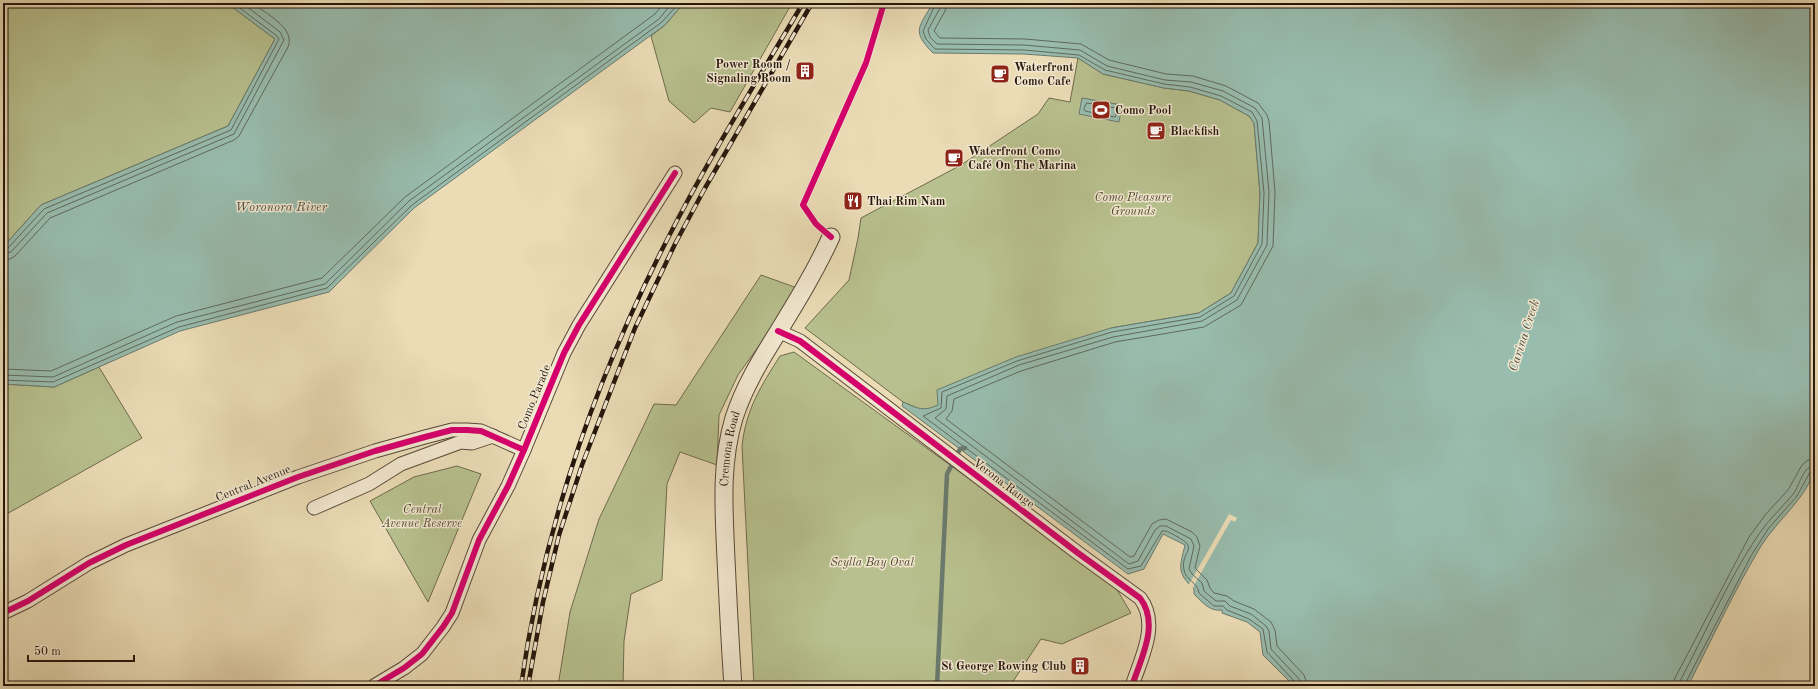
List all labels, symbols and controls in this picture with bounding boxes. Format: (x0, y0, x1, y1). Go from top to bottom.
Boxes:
place label: Power Room / Signaling Room (706, 59, 791, 85)
building icon: Power Room / Signaling Room (794, 60, 816, 82)
place label: Waterfront Como Cafe (1014, 62, 1074, 88)
cafe icon: Waterfront Como Cafe (989, 63, 1011, 85)
sports icon: Como Pool (1090, 99, 1112, 121)
place label: Como Pool (1115, 105, 1172, 117)
cafe icon: Blackfish (1145, 120, 1167, 142)
place label: Blackfish (1170, 126, 1220, 138)
place label: Waterfront Como Café On The Marina (968, 146, 1076, 172)
cafe icon: Waterfront Como Café On The Marina (943, 147, 965, 169)
restaurant icon: Thai Rim Nam (842, 190, 864, 212)
park label: Como Pleasure Grounds (1095, 192, 1171, 218)
place label: Thai Rim Nam (867, 196, 946, 208)
water label: Woronora River (235, 201, 327, 214)
water label: Carina Creek (1507, 298, 1542, 373)
street label: Como Parade (516, 363, 554, 432)
street label: Cremona Road (719, 410, 743, 487)
street label: Verona Range (971, 457, 1037, 511)
street label: Central Avenue (214, 463, 293, 504)
park label: Central Avenue Reserve (381, 504, 462, 530)
park label: Scylla Bay Oval (830, 557, 914, 569)
scale bar (28, 637, 134, 663)
text: 50 m (34, 645, 61, 658)
building icon: St George Rowing Club (1069, 655, 1091, 677)
place label: St George Rowing Club (941, 661, 1066, 673)

